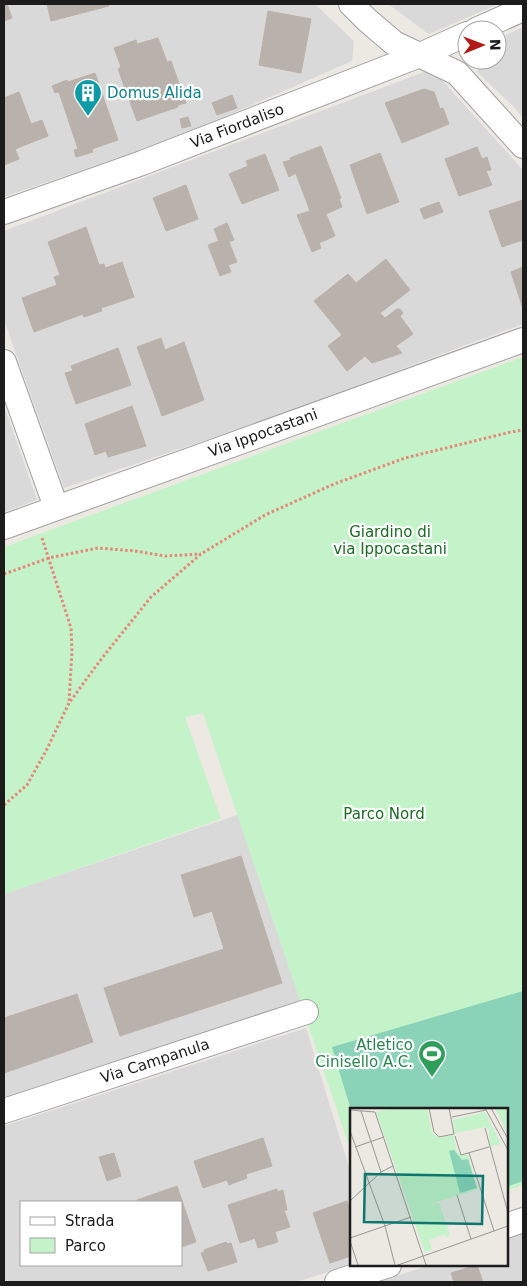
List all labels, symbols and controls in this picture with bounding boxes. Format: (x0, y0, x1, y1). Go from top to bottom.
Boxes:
north arrow (457, 20, 507, 70)
text: N (487, 39, 503, 51)
building icon: Domus Alida (73, 78, 103, 117)
place label: Domus Alida (107, 84, 202, 102)
street label: Via Fiordaliso (188, 100, 286, 152)
street label: Via Ippocastani (206, 405, 320, 461)
park label: Giardino di via Ippocastani (333, 523, 447, 558)
park label: Parco Nord (343, 805, 425, 823)
street label: Via Campanula (98, 1035, 212, 1087)
place label: Atletico Cinisello A.C. (315, 1036, 413, 1071)
sports icon: Atletico Cinisello A.C. (417, 1039, 447, 1078)
inset map (350, 1108, 507, 1266)
legend (20, 1201, 182, 1266)
text: Strada (65, 1212, 114, 1230)
text: Parco (65, 1237, 106, 1255)

